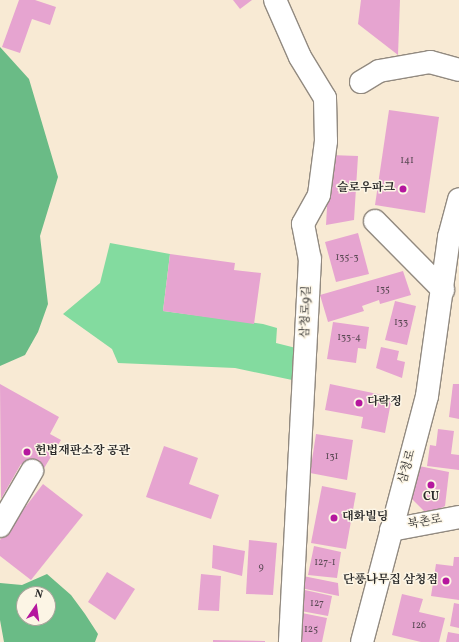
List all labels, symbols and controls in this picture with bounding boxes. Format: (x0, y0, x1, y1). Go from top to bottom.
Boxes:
house number: 141 (400, 155, 414, 167)
place label: 슬로우파크 (337, 182, 395, 196)
marker: 슬로우파크 (398, 184, 408, 194)
house number: 135-3 (335, 252, 359, 264)
house number: 135 (376, 284, 390, 296)
street label: 삼청로9길 (299, 285, 315, 339)
house number: 133 (394, 317, 408, 329)
house number: 133-4 (337, 332, 361, 344)
place label: 다락정 (367, 396, 402, 410)
marker: 다락정 (354, 398, 364, 408)
place label: 헌법재판소장 공관 (35, 445, 130, 459)
marker: 헌법재판소장 공관 (22, 447, 32, 457)
street label: 삼청로 (397, 448, 419, 486)
house number: 131 (326, 451, 338, 463)
marker: CU (426, 480, 436, 490)
place label: CU (423, 491, 439, 505)
place label: 대화빌딩 (342, 511, 388, 525)
marker: 대화빌딩 (329, 513, 339, 523)
street label: 북촌로 (407, 513, 443, 533)
house number: 127-1 (314, 557, 336, 569)
house number: 9 (258, 562, 264, 574)
place label: 단풍나무집 삼청점 (343, 574, 438, 588)
marker: 단풍나무집 삼청점 (441, 576, 451, 586)
north arrow (16, 586, 56, 626)
text: N (33, 587, 44, 603)
house number: 127 (310, 598, 324, 610)
house number: 126 (412, 620, 426, 632)
house number: 125 (304, 624, 318, 636)

